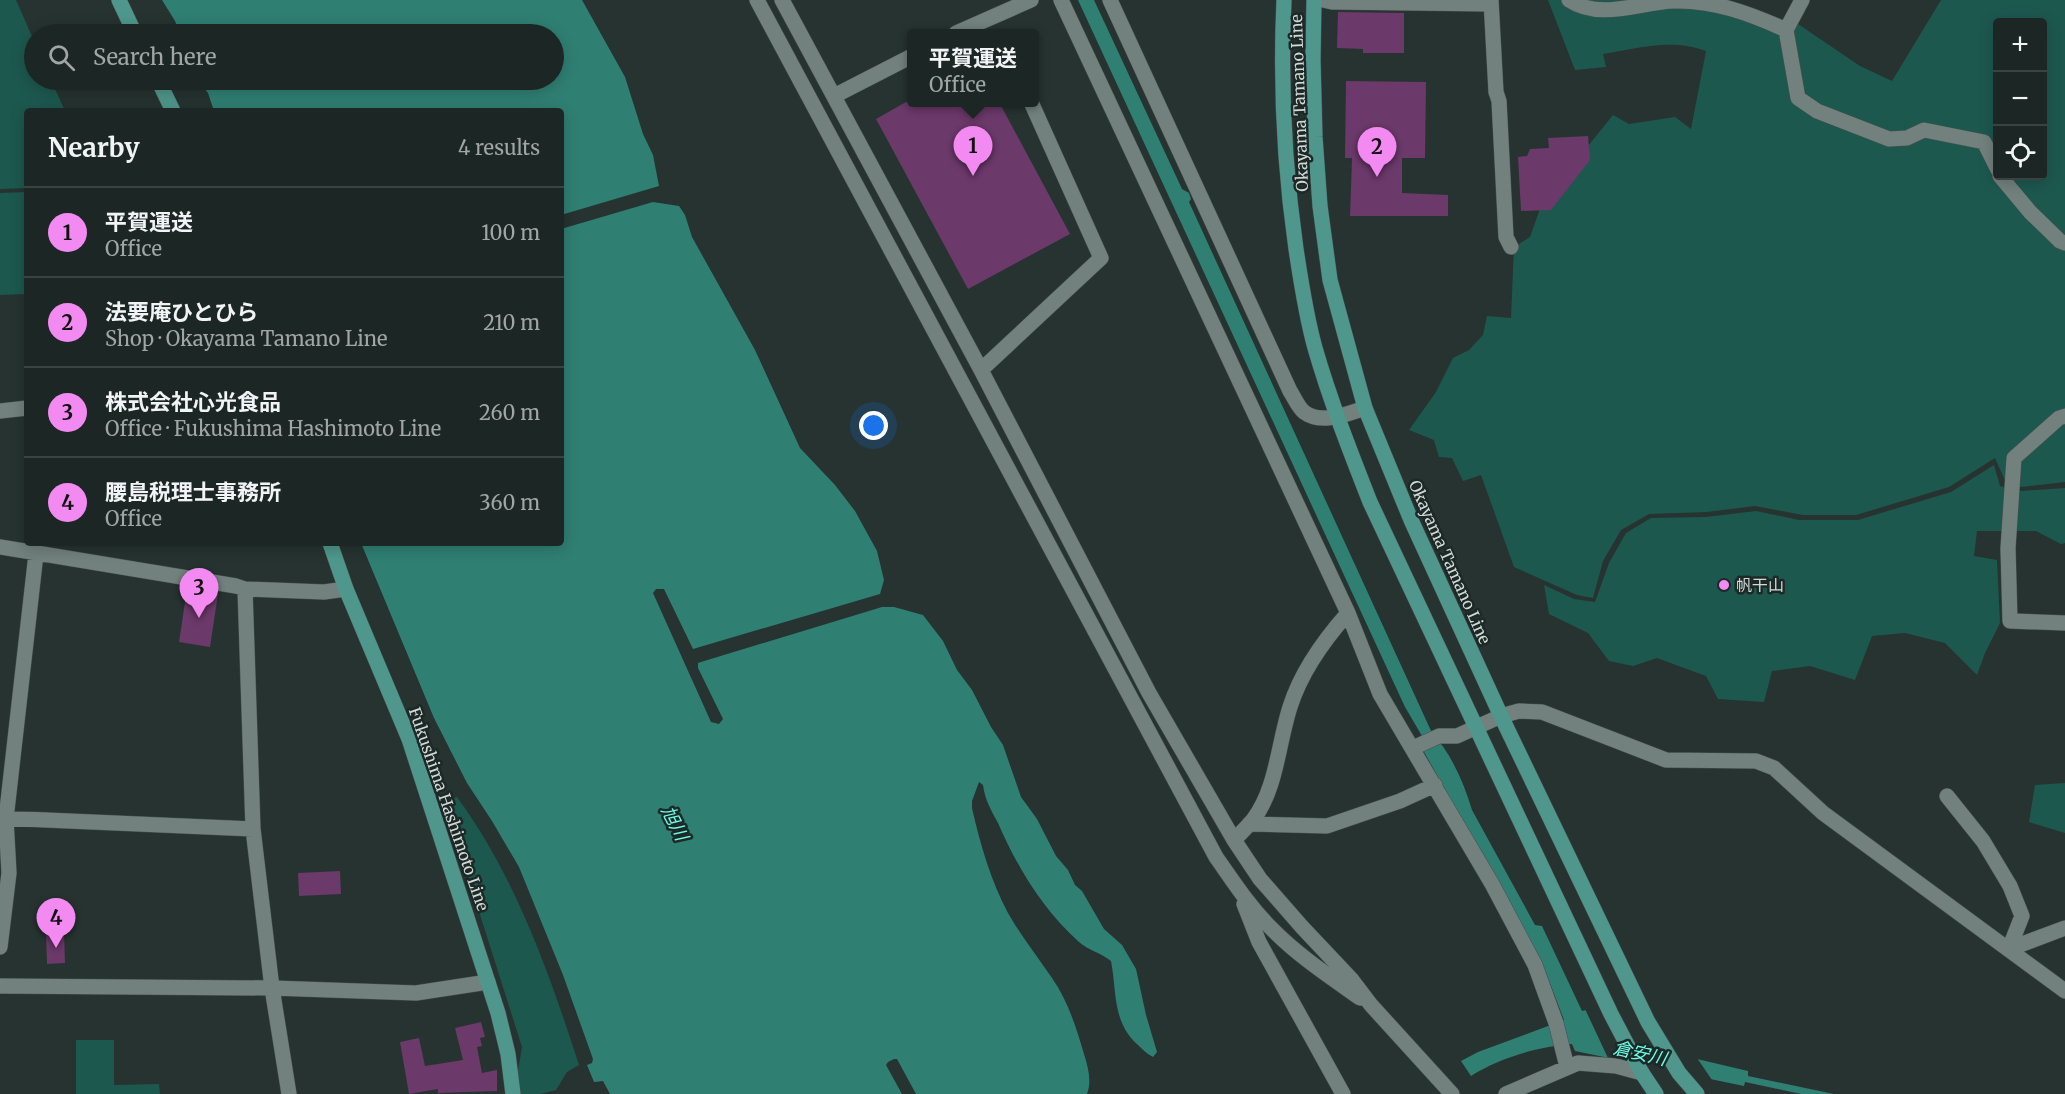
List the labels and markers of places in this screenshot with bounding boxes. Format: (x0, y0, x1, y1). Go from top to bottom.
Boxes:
pin: 1 (954, 126, 992, 176)
pin: 2 (1358, 128, 1396, 177)
pin: 3 (180, 568, 218, 618)
place label: 帆干山 (1736, 575, 1784, 595)
marker: 帆干山 (1717, 578, 1731, 592)
pin: 4 (36, 898, 76, 948)

